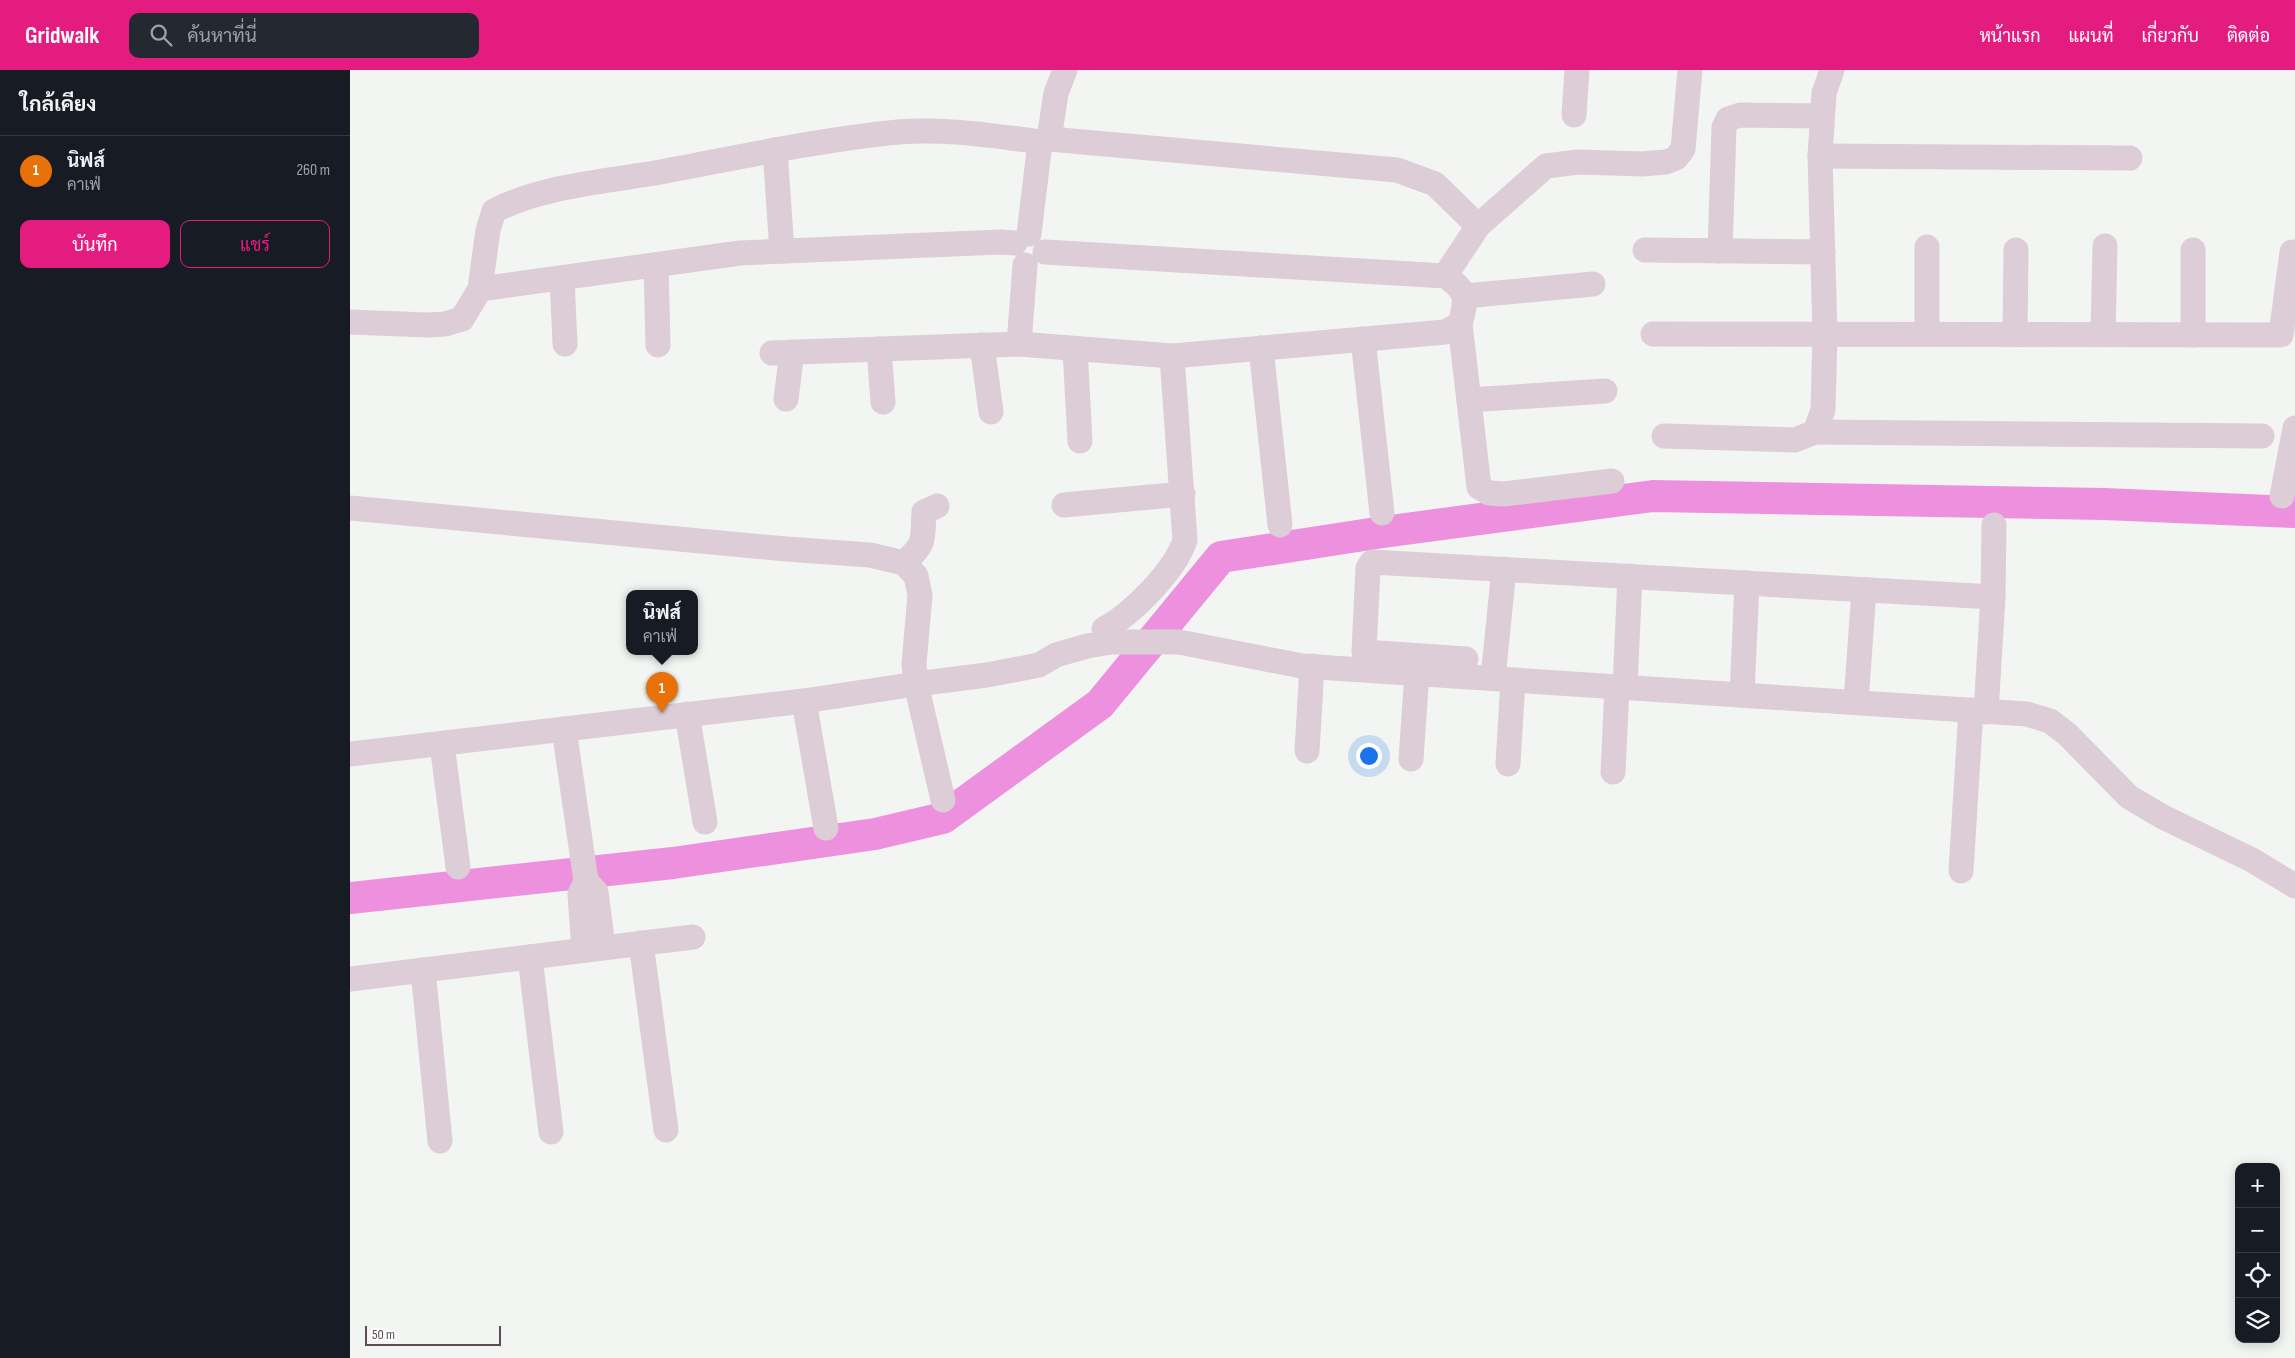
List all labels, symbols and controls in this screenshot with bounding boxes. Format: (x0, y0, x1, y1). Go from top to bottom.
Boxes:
search box (129, 13, 479, 58)
text: Gridwalk (25, 21, 99, 50)
icon: search (147, 21, 175, 49)
text: ค้นหาที่นี่ (187, 25, 257, 48)
text: หน้าแรก (1979, 26, 2041, 47)
text: แผนที่ (2069, 26, 2113, 47)
text: เกี่ยวกับ (2141, 26, 2199, 47)
text: ติดต่อ (2227, 26, 2270, 47)
text: ใกล้เคียง (20, 92, 96, 117)
text: นิฟส์ (67, 150, 105, 173)
text: 1 (33, 161, 39, 180)
text: 260 m (296, 161, 330, 180)
text: คาเฟ่ (67, 176, 101, 195)
button: บันทึก (20, 220, 170, 268)
button: แชร์ (180, 220, 330, 268)
popup (626, 590, 698, 655)
text: นิฟส์ (643, 602, 681, 625)
text: คาเฟ่ (643, 628, 677, 647)
pin: 1 (646, 672, 678, 713)
your location (1356, 743, 1382, 769)
map controls (2235, 1163, 2280, 1343)
button: + (2235, 1163, 2280, 1208)
button: − (2235, 1208, 2280, 1253)
button: locate (2235, 1253, 2280, 1298)
button: layers (2235, 1298, 2280, 1343)
scale bar (365, 1323, 501, 1346)
text: 50 m (372, 1326, 395, 1343)

